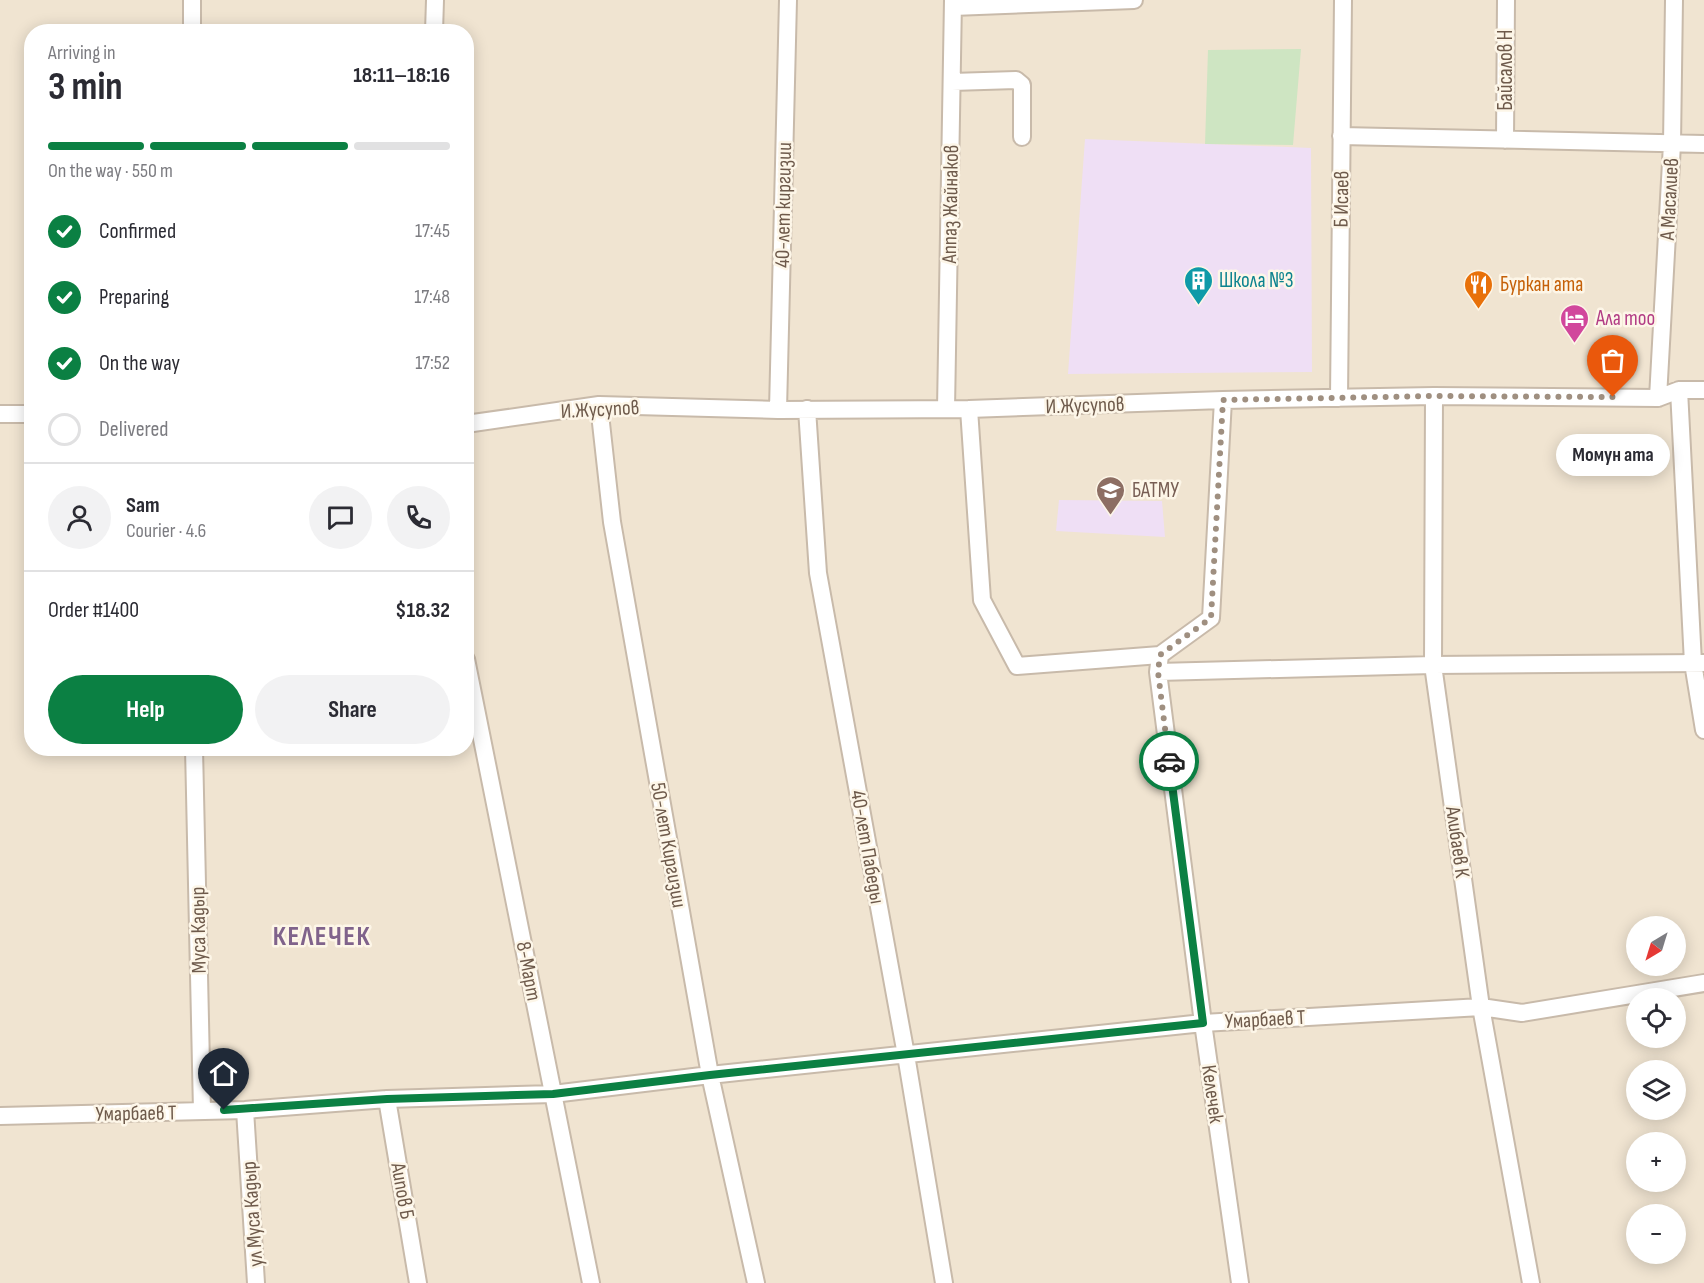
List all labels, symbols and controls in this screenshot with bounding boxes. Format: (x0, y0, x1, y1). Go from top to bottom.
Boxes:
street label: Байсалов Н (1493, 29, 1518, 111)
text: Arriving in (48, 41, 116, 65)
text: 18:11–18:16 (353, 62, 450, 89)
text: 3 min (48, 64, 123, 111)
street label: 40-лет киргизии (770, 142, 797, 268)
street label: Аппаз Жайнаков (937, 144, 964, 265)
street label: А Масалиев (1655, 157, 1684, 242)
text: On the way · 550 m (48, 159, 173, 183)
street label: Б Исаев (1329, 170, 1354, 228)
icon: check (48, 215, 81, 248)
text: Confirmed (99, 218, 176, 245)
text: 17:45 (415, 219, 450, 243)
building icon: Школа №3 (1182, 264, 1214, 306)
place label: Школа №3 (1219, 268, 1294, 293)
restaurant icon: Буркан ата (1463, 268, 1495, 310)
place label: Буркан ата (1500, 272, 1583, 297)
icon: check (48, 281, 81, 314)
text: Preparing (99, 284, 169, 311)
text: 17:48 (414, 285, 450, 309)
hotel icon: Ала тоо (1559, 302, 1591, 344)
place label: Ала тоо (1595, 306, 1655, 331)
pin (1587, 335, 1638, 397)
icon: bag (1596, 344, 1629, 377)
icon: check (48, 347, 81, 380)
text: On the way (99, 350, 180, 377)
text: 17:52 (415, 351, 450, 375)
street label: И.Жусупов (1045, 392, 1125, 419)
street label: И.Жусупов (560, 395, 640, 424)
text: Delivered (99, 416, 168, 443)
callout: Момун ата (1556, 433, 1670, 475)
text: Момун ата (1572, 443, 1654, 467)
school or university icon: БАТМУ (1095, 474, 1127, 516)
place label: БАТМУ (1132, 478, 1179, 503)
button: person (48, 486, 111, 549)
button: chat (309, 486, 372, 549)
button: phone (387, 486, 450, 549)
text: Sam (126, 492, 160, 519)
text: Courier · 4.6 (126, 519, 206, 543)
text: Order #1400 (48, 597, 139, 624)
text: $18.32 (395, 597, 450, 624)
button: Help (48, 675, 243, 744)
button: Share (255, 675, 450, 744)
courier (1139, 731, 1199, 791)
icon: car (1153, 745, 1186, 778)
street label: 50-лет Киргизии (645, 781, 692, 910)
street label: 40-лет Пабеды (845, 788, 890, 906)
street label: Алибаев К (1440, 804, 1475, 880)
street label: Муса Кадыр (185, 886, 212, 974)
north arrow (1626, 916, 1686, 976)
map controls (1626, 916, 1686, 1264)
district label: КЕЛЕЧЕК (273, 921, 371, 953)
street label: 8-Март (511, 939, 546, 1003)
button: locate (1626, 988, 1686, 1048)
street label: Умарбаев Т (1224, 1005, 1307, 1034)
pin (198, 1048, 249, 1110)
icon: home (207, 1057, 240, 1090)
button: layers (1626, 1060, 1686, 1120)
street label: Келечек (1196, 1063, 1229, 1125)
street label: Умарбаев Т (95, 1100, 177, 1127)
button: + (1626, 1132, 1686, 1192)
street label: ул Муса Кадыр (236, 1160, 269, 1267)
street label: Аипов Б (385, 1160, 420, 1221)
button: − (1626, 1204, 1686, 1264)

